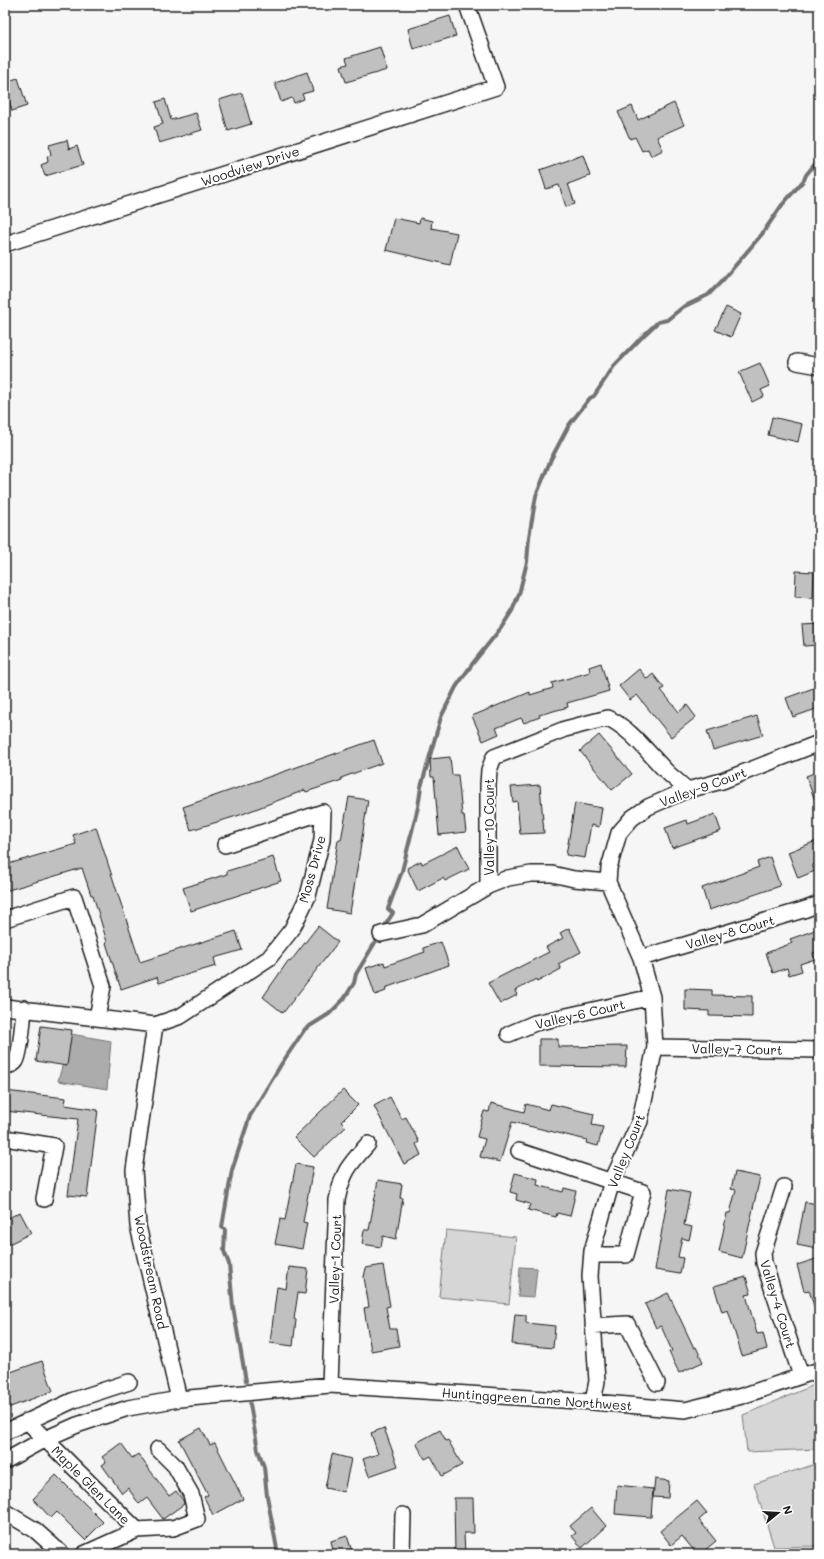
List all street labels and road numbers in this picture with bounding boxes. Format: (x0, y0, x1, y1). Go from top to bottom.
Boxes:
street label: Woodview Drive (198, 142, 301, 189)
street label: Valley-9 Court (657, 763, 749, 810)
street label: Valley-10 Court (480, 778, 497, 876)
street label: Moss Drive (294, 833, 329, 905)
street label: Valley-8 Court (683, 911, 777, 952)
street label: Valley-6 Court (533, 995, 627, 1032)
street label: Valley-7 Court (691, 1039, 783, 1058)
street label: Valley Court (603, 1111, 648, 1190)
street label: Woodstream Road (131, 1213, 172, 1331)
street label: Valley-1 Court (324, 1214, 345, 1304)
street label: Valley-4 Court (757, 1258, 800, 1350)
street label: Huntinggreen Lane Northwest (441, 1383, 633, 1414)
street label: Maple Glen Lane (48, 1442, 134, 1528)

